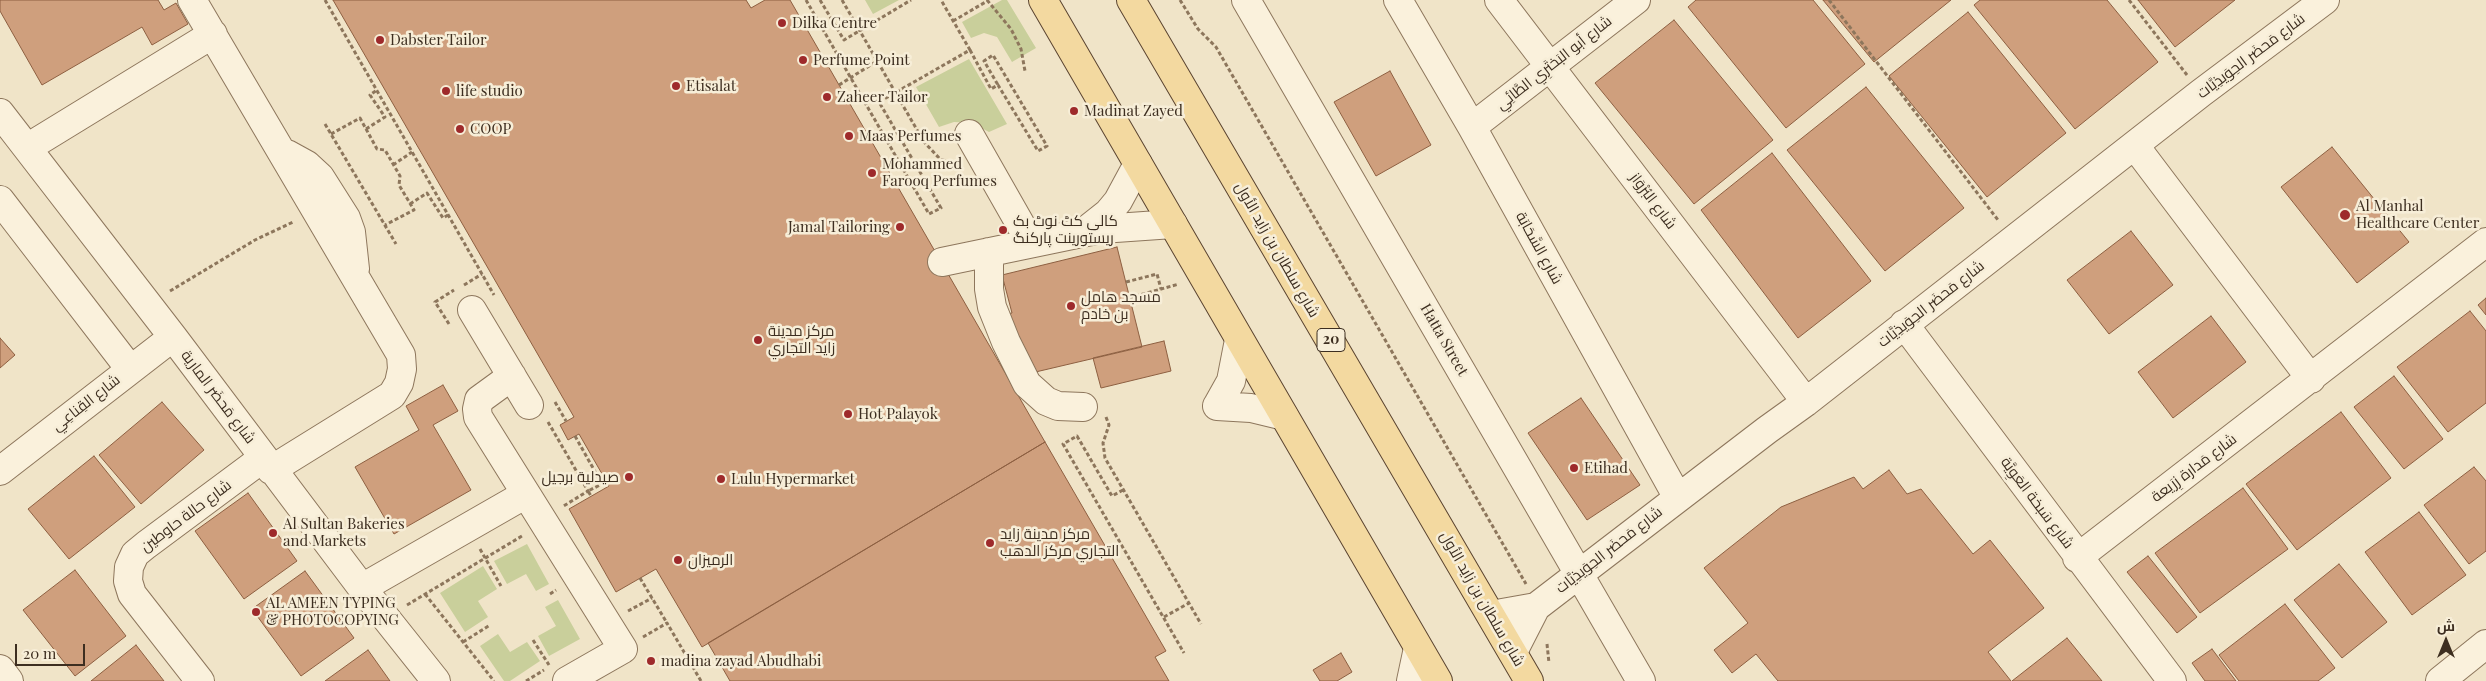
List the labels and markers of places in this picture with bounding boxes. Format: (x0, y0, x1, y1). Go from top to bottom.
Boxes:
place label: Dilka Centre (792, 14, 877, 32)
marker: Dilka Centre (776, 17, 788, 29)
place label: Dabster Tailor (390, 31, 487, 49)
marker: Dabster Tailor (374, 34, 386, 46)
place label: Perfume Point (813, 51, 910, 69)
marker: Perfume Point (797, 54, 809, 66)
place label: Etisalat (686, 77, 736, 95)
marker: Etisalat (670, 80, 682, 92)
place label: life studio (456, 82, 523, 100)
marker: life studio (440, 85, 452, 97)
place label: Zaheer Tailor (837, 88, 928, 106)
marker: Zaheer Tailor (821, 91, 833, 103)
place label: Madinat Zayed (1084, 102, 1183, 120)
marker: Madinat Zayed (1068, 105, 1080, 117)
place label: COOP (470, 120, 511, 138)
marker: COOP (454, 123, 466, 135)
place label: Maas Perfumes (859, 127, 961, 145)
marker: Maas Perfumes (843, 130, 855, 142)
place label: Mohammed Farooq Perfumes (882, 155, 997, 190)
marker: Mohammed Farooq Perfumes (866, 167, 878, 179)
place label: Al Manhal Healthcare Center (2356, 197, 2479, 232)
marker: Al Manhal Healthcare Center (2338, 208, 2352, 222)
place label: کالی کٹ نوٹ بک ریستورینت پارکنگ (1013, 212, 1118, 247)
place label: Jamal Tailoring (788, 218, 890, 236)
marker: Jamal Tailoring (894, 221, 906, 233)
marker: کالی کٹ نوٹ بک ریستورینت پارکنگ (997, 224, 1009, 236)
place label: مسجد هامل بن خادم (1081, 288, 1161, 323)
marker: مسجد هامل بن خادم (1065, 300, 1077, 312)
place label: مركز مدينة زايد التجاري (768, 322, 835, 357)
marker: مركز مدينة زايد التجاري (752, 334, 764, 346)
place label: Hot Palayok (858, 405, 938, 423)
marker: Hot Palayok (842, 408, 854, 420)
place label: Etihad (1584, 459, 1628, 477)
marker: Etihad (1568, 462, 1580, 474)
place label: صيدلية برجيل (542, 468, 619, 486)
place label: Lulu Hypermarket (731, 470, 855, 488)
marker: صيدلية برجيل (623, 471, 635, 483)
marker: Lulu Hypermarket (715, 473, 727, 485)
place label: Al Sultan Bakeries and Markets (283, 515, 405, 550)
place label: مركز مدينة زايد التجاري مركز الدهب (1000, 525, 1119, 560)
marker: Al Sultan Bakeries and Markets (267, 527, 279, 539)
marker: مركز مدينة زايد التجاري مركز الدهب (984, 537, 996, 549)
place label: الرميزان (688, 551, 733, 569)
marker: الرميزان (672, 554, 684, 566)
place label: AL AMEEN TYPING & PHOTOCOPYING (266, 594, 399, 629)
marker: AL AMEEN TYPING & PHOTOCOPYING (250, 606, 262, 618)
place label: madina zayad Abudhabi (661, 652, 821, 670)
marker: madina zayad Abudhabi (645, 655, 657, 667)

